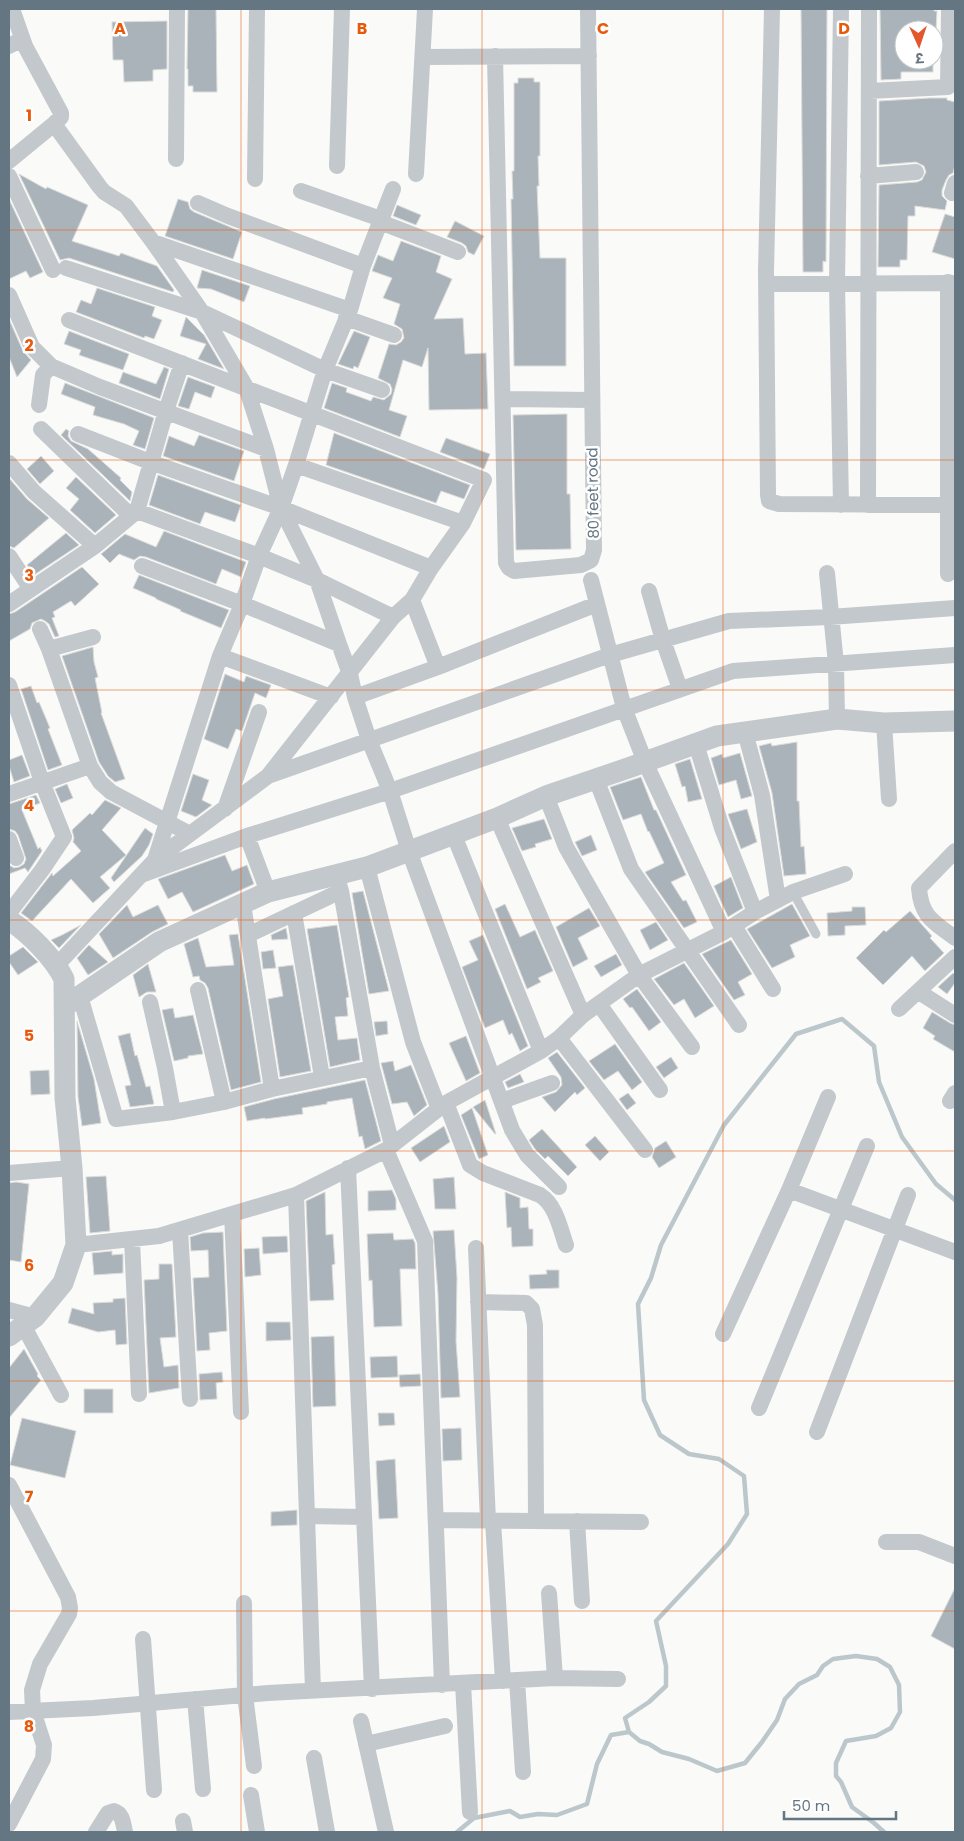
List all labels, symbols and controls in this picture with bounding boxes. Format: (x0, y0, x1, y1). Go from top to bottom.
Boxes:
text: A (114, 17, 126, 40)
text: B (357, 17, 367, 40)
text: C (597, 17, 609, 40)
text: D (838, 17, 850, 40)
north arrow (894, 20, 944, 70)
text: उ (914, 48, 925, 68)
text: 1 (26, 104, 32, 127)
text: 2 (24, 334, 34, 357)
street label: 80 feet road (581, 447, 604, 539)
text: 3 (24, 564, 34, 587)
text: 4 (24, 794, 35, 817)
text: 5 (24, 1024, 34, 1047)
text: 6 (24, 1254, 34, 1277)
text: 7 (25, 1485, 34, 1508)
text: 8 (24, 1715, 34, 1738)
scale bar (784, 1788, 896, 1820)
text: 50 m (792, 1795, 830, 1816)

